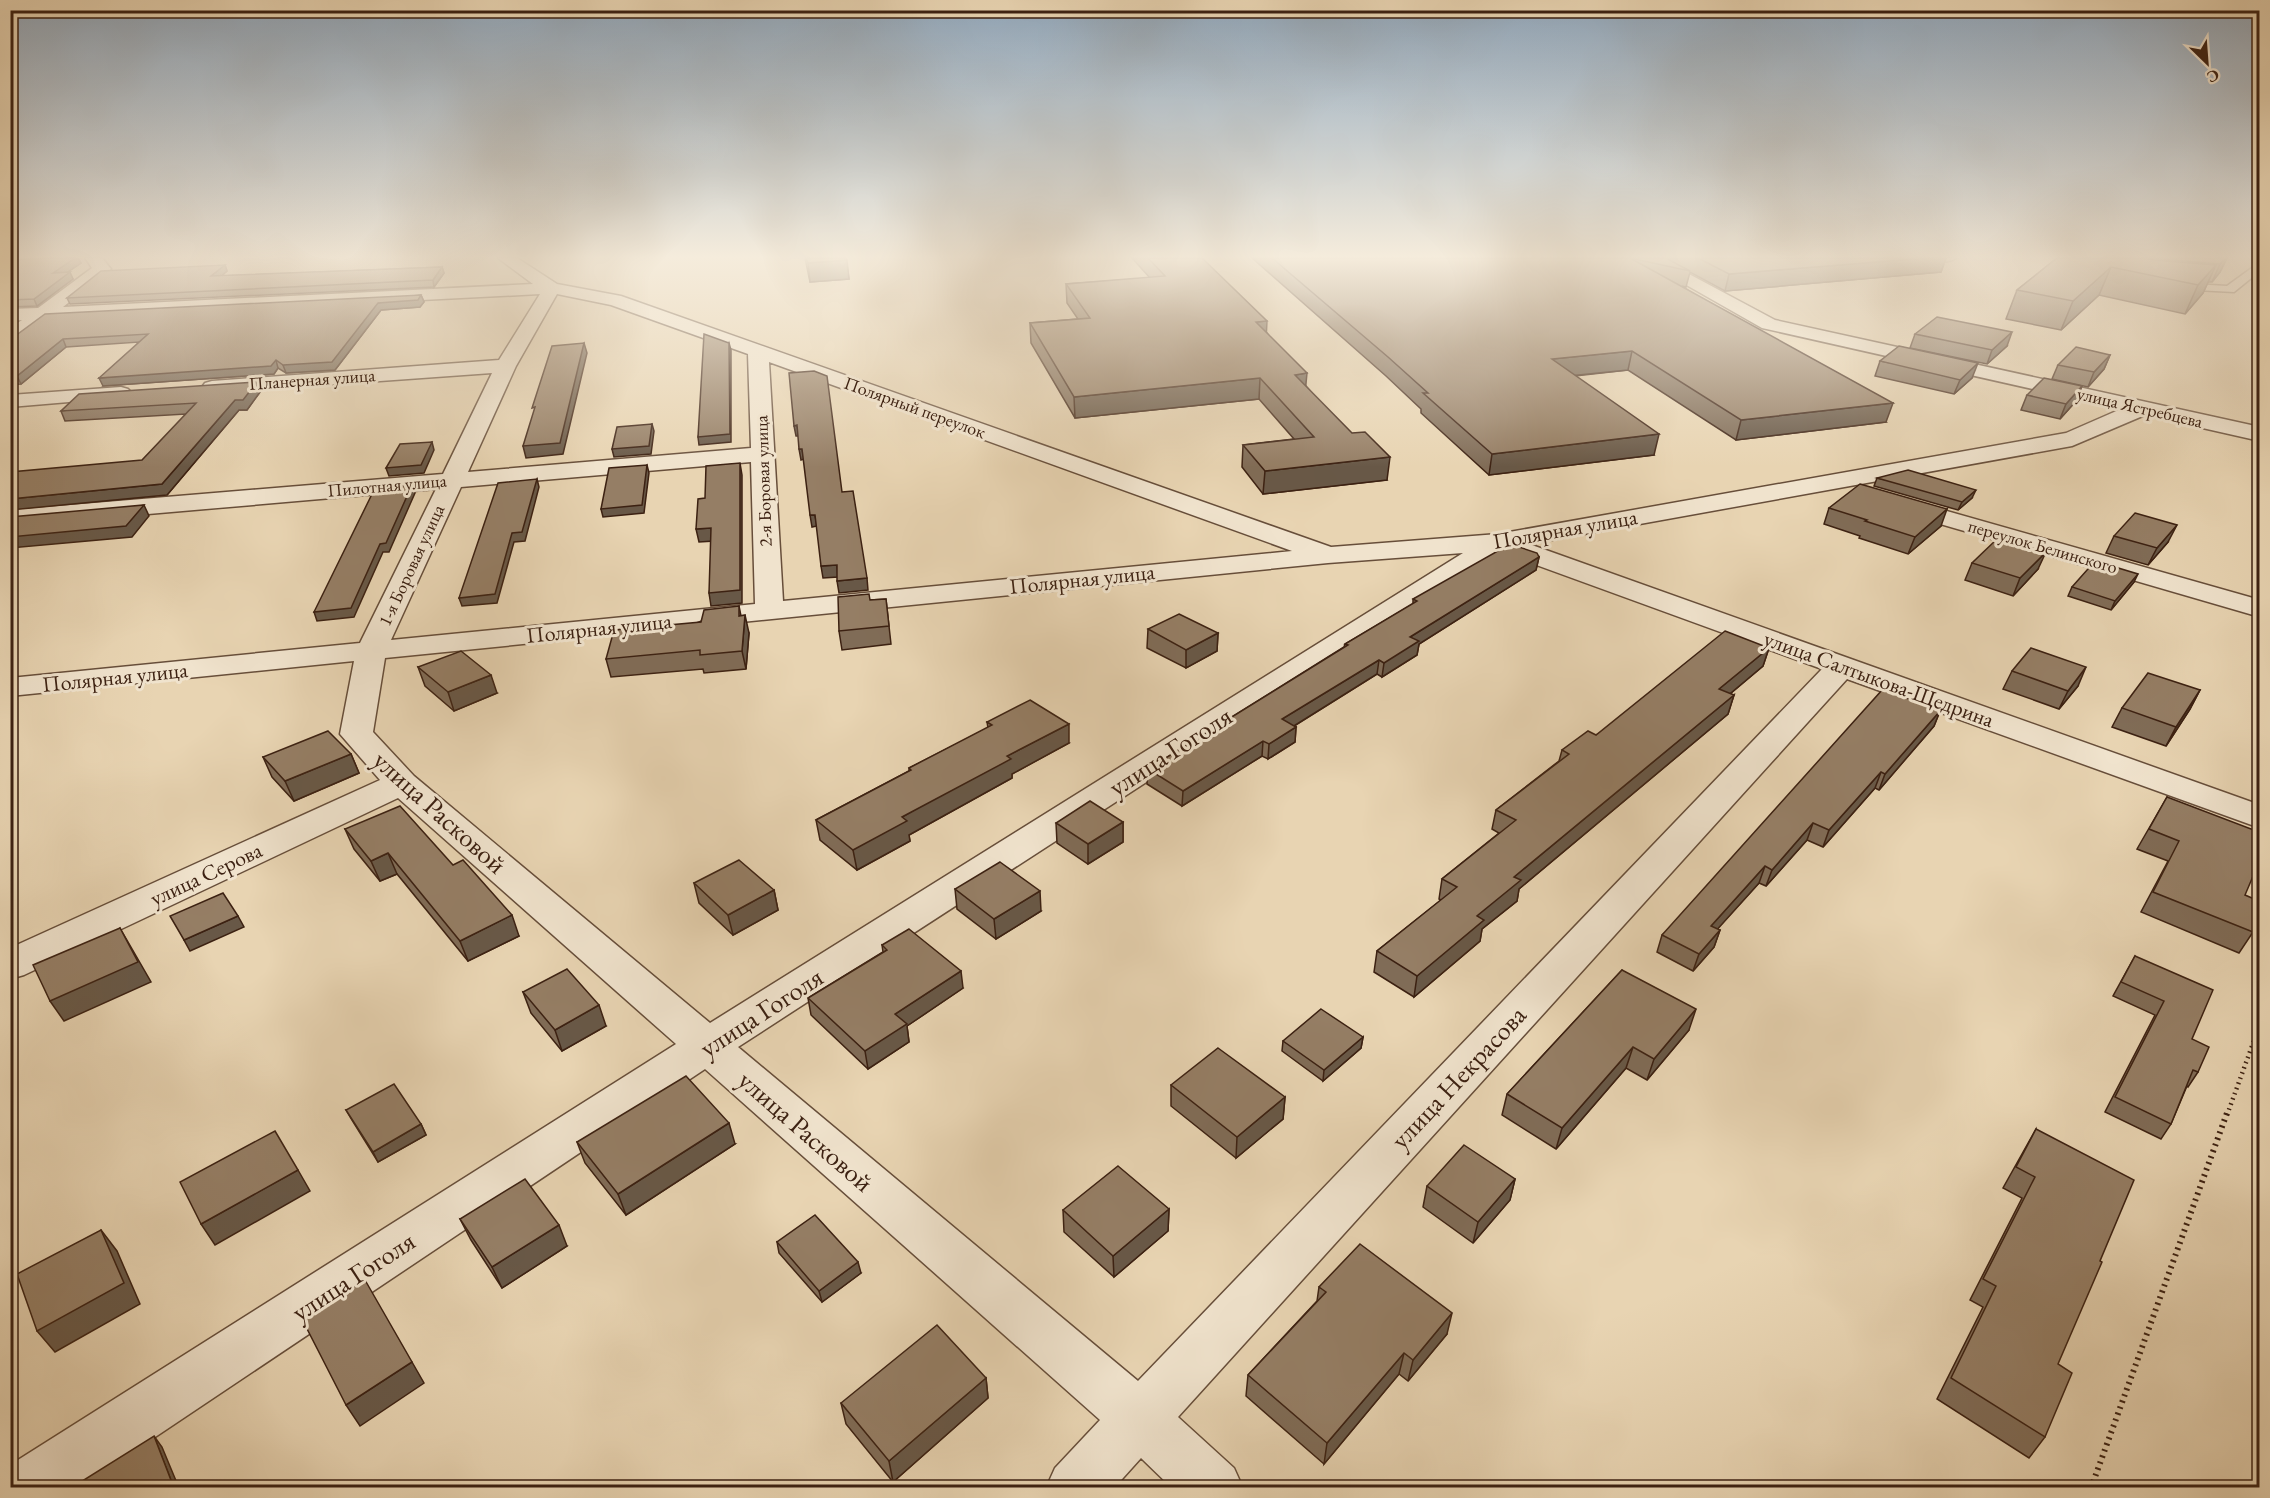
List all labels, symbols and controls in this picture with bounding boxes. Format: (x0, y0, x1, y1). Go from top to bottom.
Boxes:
north arrow (2177, 33, 2237, 93)
text: С (2204, 64, 2223, 88)
street label: Планерная улица (248, 363, 377, 395)
street label: Полярный переулок (841, 371, 989, 443)
street label: улица Ястребцева (2075, 381, 2206, 433)
street label: 2-я Боровая улица (749, 414, 777, 547)
street label: Пилотная улица (326, 468, 448, 502)
street label: 1-я Боровая улица (373, 500, 450, 629)
street label: Полярная улица (1490, 502, 1640, 556)
street label: переулок Белинского (1966, 514, 2120, 578)
street label: Полярная улица (1008, 557, 1156, 601)
street label: Полярная улица (525, 606, 673, 650)
street label: улица Салтыкова-Щедрина (1760, 624, 1998, 734)
street label: Полярная улица (41, 655, 189, 699)
street label: улица Гоголя (1101, 698, 1239, 804)
street label: улица Расковой (366, 743, 514, 881)
street label: улица Серова (145, 835, 267, 913)
street label: улица Гоголя (692, 959, 830, 1065)
street label: улица Некрасова (1382, 998, 1534, 1156)
street label: улица Расковой (731, 1063, 881, 1199)
street label: улица Гоголя (284, 1223, 422, 1329)

